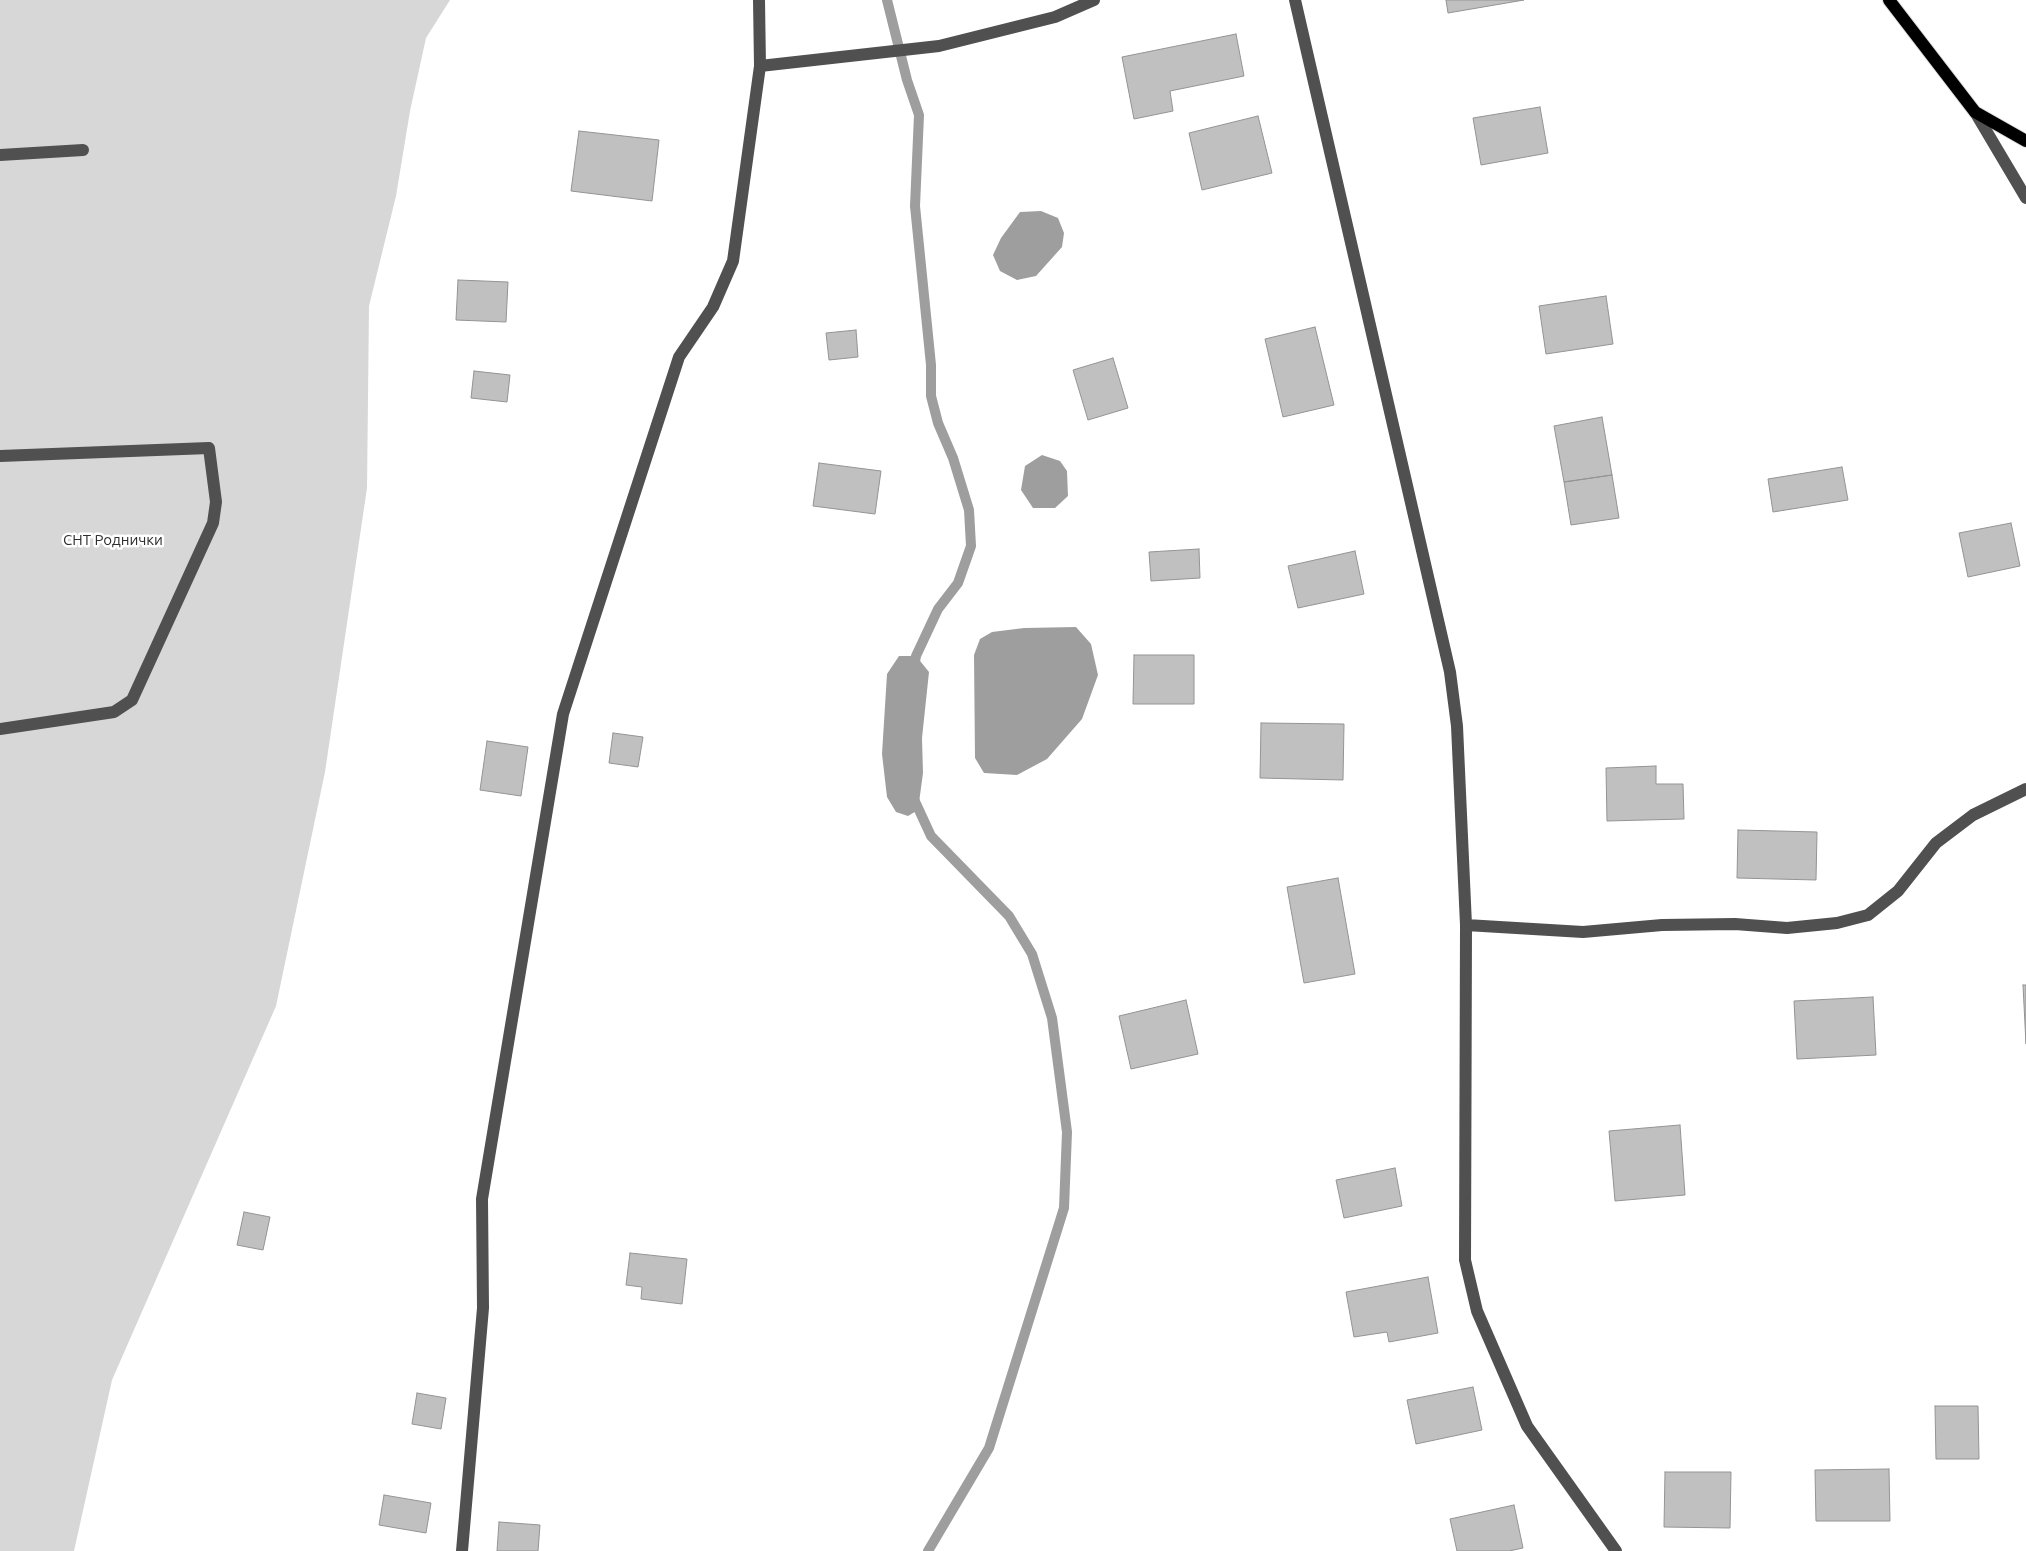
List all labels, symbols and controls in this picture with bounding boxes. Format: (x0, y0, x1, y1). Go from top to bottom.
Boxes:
park label: СНТ Роднички (63, 531, 163, 549)

